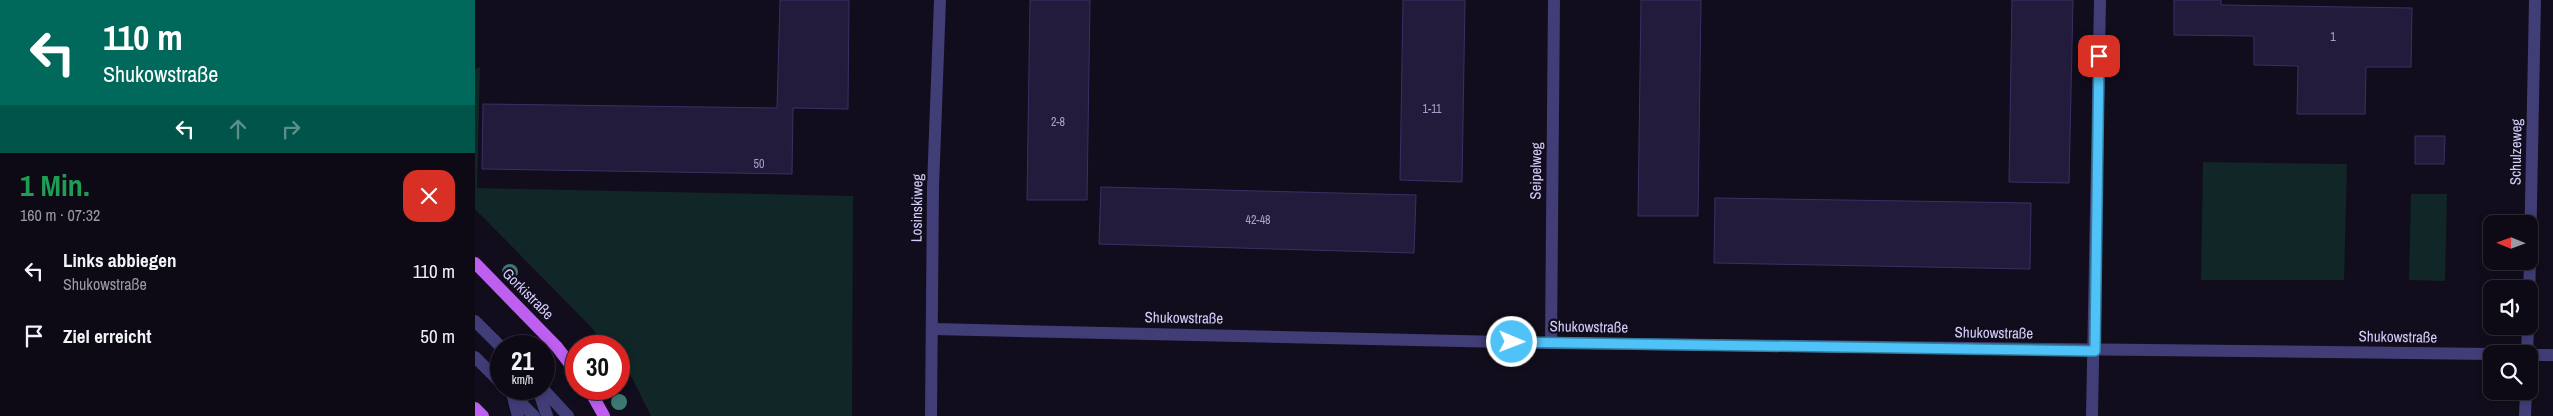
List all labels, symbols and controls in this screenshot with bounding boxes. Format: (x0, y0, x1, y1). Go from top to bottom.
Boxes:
text: 110 m (103, 14, 183, 61)
icon: left (20, 20, 85, 85)
house number: 1 (2330, 29, 2336, 45)
pin (2078, 35, 2120, 77)
icon: arrive (2085, 42, 2113, 70)
text: Shukowstraße (103, 59, 218, 89)
house number: 1-11 (1423, 101, 1442, 117)
house number: 2-8 (1051, 114, 1065, 130)
icon: left (171, 115, 199, 143)
icon: ahead (224, 115, 252, 143)
icon: right (277, 115, 305, 143)
street label: Schulzeweg (2504, 119, 2527, 185)
street label: Seipelweg (1525, 142, 1547, 200)
house number: 50 (754, 156, 764, 172)
text: 1 Min. (20, 165, 90, 205)
button: close (403, 170, 455, 222)
street label: Losinskiweg (905, 173, 928, 242)
text: 160 m · 07:32 (20, 204, 100, 226)
house number: 42-48 (1245, 212, 1271, 228)
north arrow (2483, 215, 2537, 270)
map controls (2483, 215, 2538, 400)
text: Links abbiegen (63, 247, 176, 273)
icon: left (20, 257, 48, 285)
text: 110 m (413, 258, 455, 284)
street label: Gorkistraße (498, 263, 559, 324)
text: Shukowstraße (63, 273, 147, 295)
button: sound (2483, 280, 2538, 335)
street label: Shukowstraße (1145, 306, 1224, 329)
position arrow (1485, 315, 1537, 367)
street label: Shukowstraße (1550, 315, 1629, 338)
street label: Shukowstraße (1955, 321, 2034, 344)
icon: arrive (20, 322, 48, 350)
text: Ziel erreicht (63, 323, 151, 349)
text: 50 m (420, 323, 455, 349)
street label: Shukowstraße (2359, 325, 2438, 348)
speed limit sign: 30 (565, 335, 630, 400)
text: 21 (511, 344, 534, 378)
button: search (2483, 345, 2538, 400)
text: km/h (512, 372, 533, 388)

